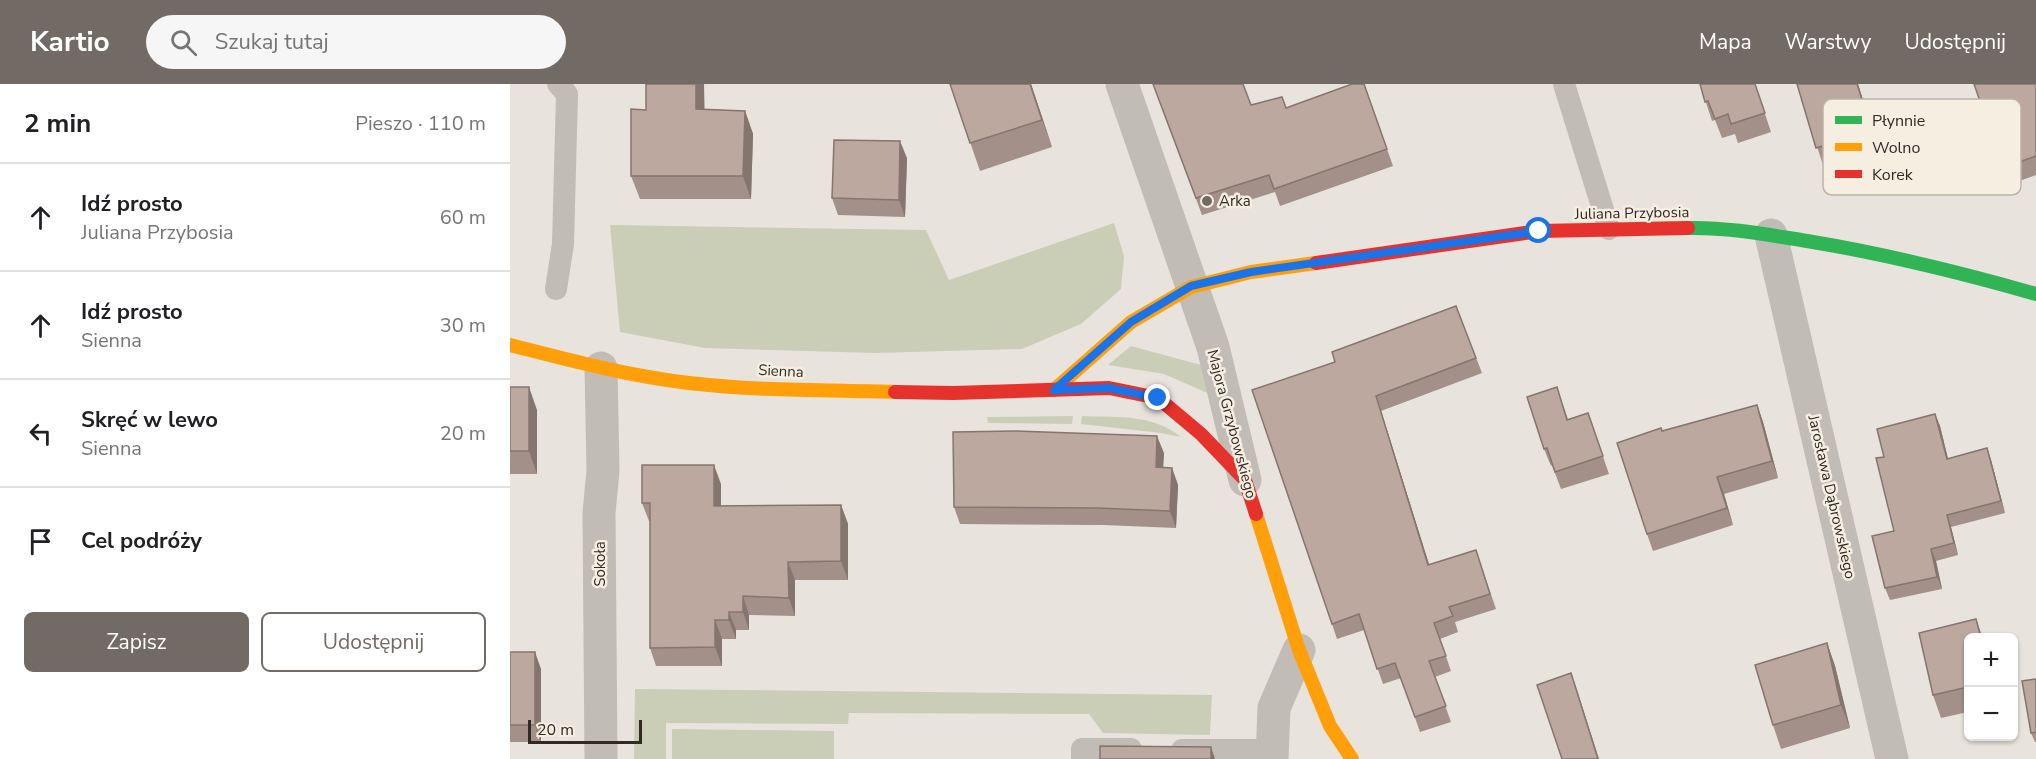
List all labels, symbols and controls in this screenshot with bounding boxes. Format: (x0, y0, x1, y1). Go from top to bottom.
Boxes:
search box (146, 15, 566, 69)
text: Kartio (30, 23, 110, 61)
icon: search (167, 26, 200, 59)
text: Szukaj tutaj (215, 27, 329, 57)
text: Mapa (1699, 28, 1752, 56)
text: Warstwy (1785, 28, 1871, 56)
text: Udostępnij (1904, 28, 2006, 56)
legend (1823, 99, 2021, 195)
text: 2 min (24, 106, 91, 141)
text: Pieszo · 110 m (355, 110, 486, 137)
text: Płynnie (1872, 110, 1925, 132)
text: Wolno (1872, 137, 1920, 159)
text: Korek (1872, 164, 1914, 186)
text: Idź prosto (81, 189, 183, 219)
place label: Arka (1219, 191, 1251, 211)
marker: Arka (1200, 194, 1214, 208)
icon: ahead (24, 201, 57, 234)
street label: Juliana Przybosia (1574, 202, 1689, 224)
text: 60 m (440, 204, 486, 231)
route start (1525, 217, 1551, 243)
text: Juliana Przybosia (81, 219, 234, 246)
text: Idź prosto (81, 297, 183, 327)
icon: ahead (24, 309, 57, 342)
text: 30 m (440, 312, 486, 339)
text: Sienna (81, 327, 142, 354)
street label: Majora Grzybowskiego (1202, 347, 1262, 501)
street label: Sienna (758, 360, 804, 382)
route end (1144, 384, 1170, 410)
text: Skręć w lewo (81, 405, 218, 435)
street label: Jarosława Dąbrowskiego (1803, 412, 1861, 581)
icon: left (24, 417, 57, 450)
text: 20 m (440, 420, 486, 447)
text: Sienna (81, 435, 142, 462)
icon: arrive (24, 525, 57, 558)
text: Cel podróży (81, 526, 202, 556)
street label: Sokoła (590, 541, 610, 587)
button: Zapisz (24, 612, 249, 672)
button: Udostępnij (261, 612, 486, 672)
map controls (1964, 633, 2018, 741)
button: + (1964, 633, 2018, 687)
button: − (1964, 687, 2018, 741)
scale bar (528, 717, 642, 744)
text: 20 m (537, 719, 574, 741)

